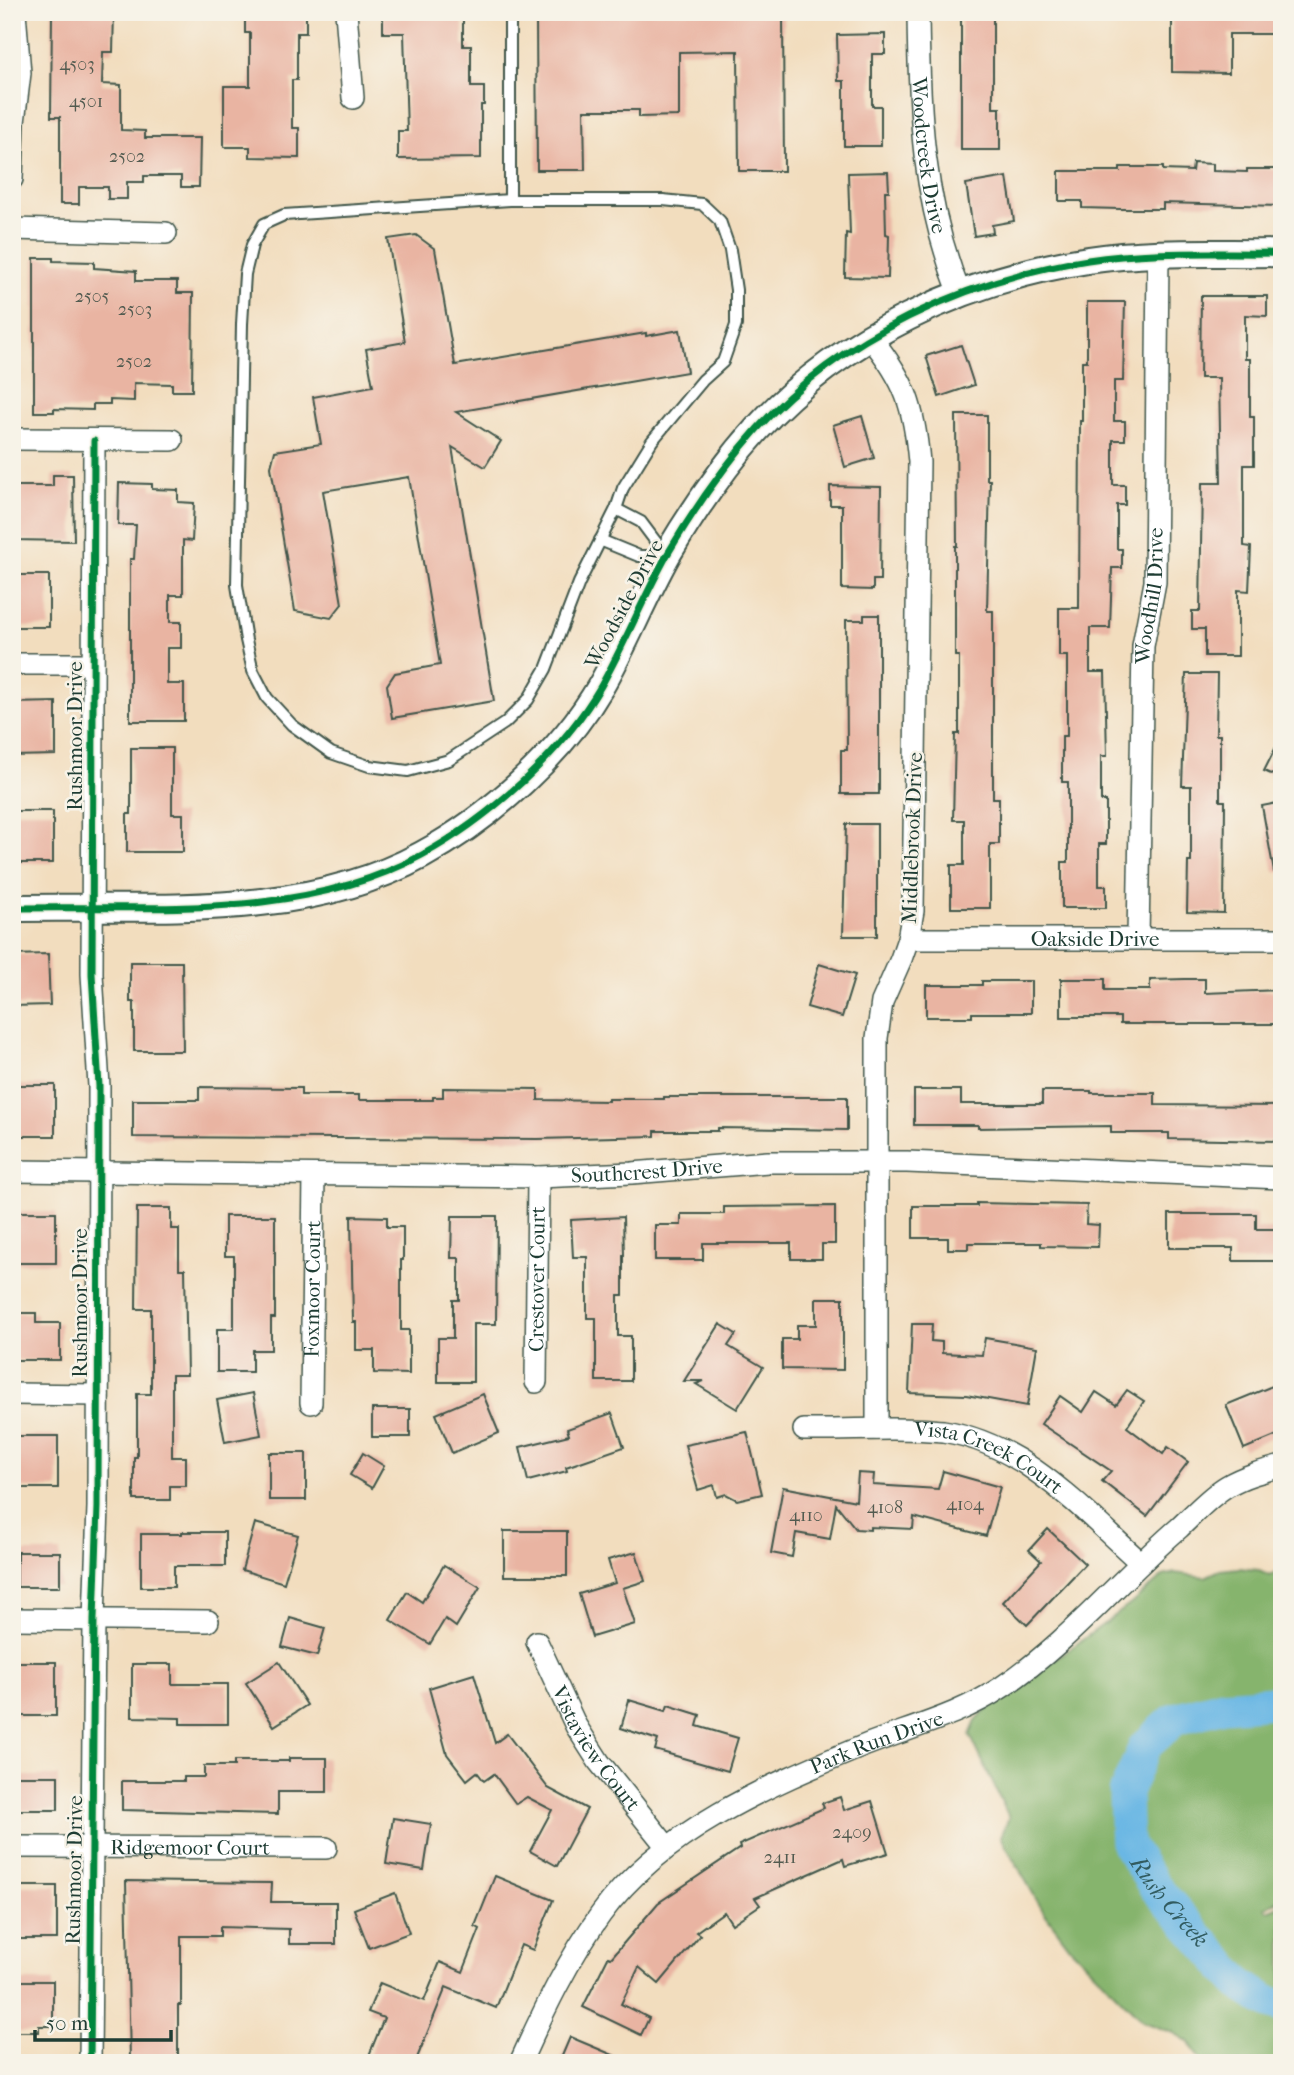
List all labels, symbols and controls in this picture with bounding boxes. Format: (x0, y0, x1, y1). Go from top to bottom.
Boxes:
house number: 4503 (59, 54, 95, 75)
street label: Woodcreek Drive (907, 76, 951, 236)
house number: 4501 (69, 91, 103, 112)
house number: 2502 (109, 146, 145, 167)
house number: 2505 (75, 286, 110, 307)
house number: 2503 (118, 299, 152, 320)
house number: 2502 (116, 351, 152, 372)
street label: Woodhill Drive (1131, 527, 1168, 665)
street label: Woodside Drive (579, 535, 668, 674)
street label: Rushmoor Drive (63, 661, 87, 811)
street label: Middlebrook Drive (897, 752, 927, 924)
street label: Oakside Drive (1031, 927, 1159, 951)
street label: Southcrest Drive (570, 1154, 724, 1188)
street label: Crestover Court (524, 1205, 550, 1352)
street label: Foxmoor Court (300, 1220, 325, 1358)
street label: Rushmoor Drive (68, 1228, 92, 1378)
street label: Vista Creek Court (913, 1417, 1068, 1499)
house number: 4104 (946, 1494, 984, 1515)
house number: 4108 (867, 1497, 903, 1518)
house number: 4110 (789, 1505, 823, 1526)
street label: Vistaview Court (547, 1681, 645, 1816)
street label: Park Run Drive (806, 1706, 947, 1779)
street label: Rushmoor Drive (61, 1795, 87, 1945)
house number: 2409 (832, 1822, 872, 1843)
street label: Ridgemoor Court (110, 1835, 270, 1860)
house number: 2411 (764, 1847, 796, 1868)
water label: Rush Creek (1123, 1849, 1214, 1953)
scale bar (35, 1998, 172, 2042)
text: 50 m (46, 2011, 89, 2035)

